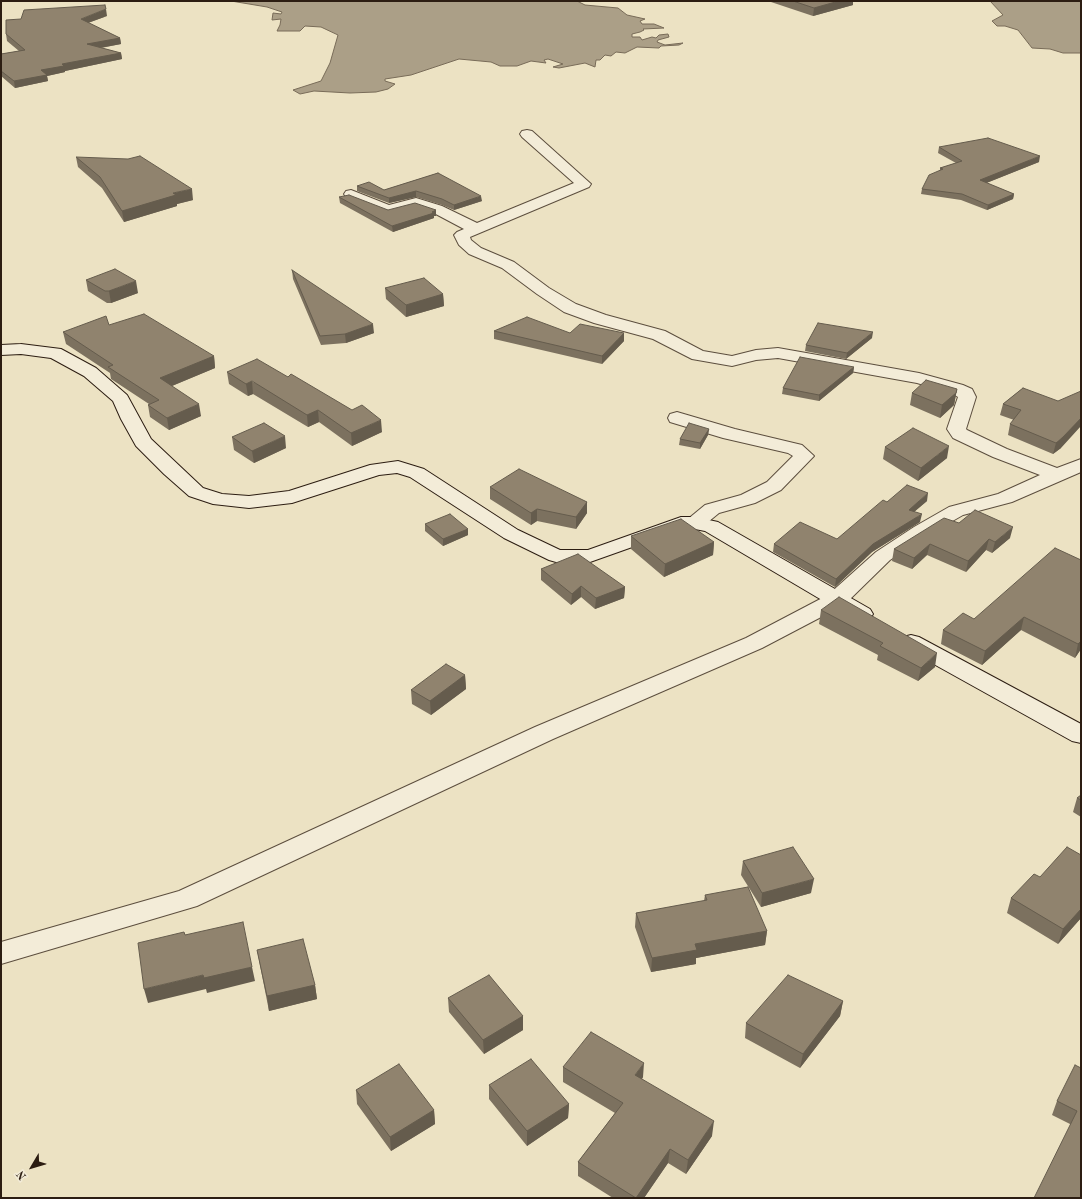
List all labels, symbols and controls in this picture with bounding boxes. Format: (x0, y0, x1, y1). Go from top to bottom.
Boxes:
north arrow (12, 1147, 52, 1187)
text: N (15, 1168, 29, 1181)

